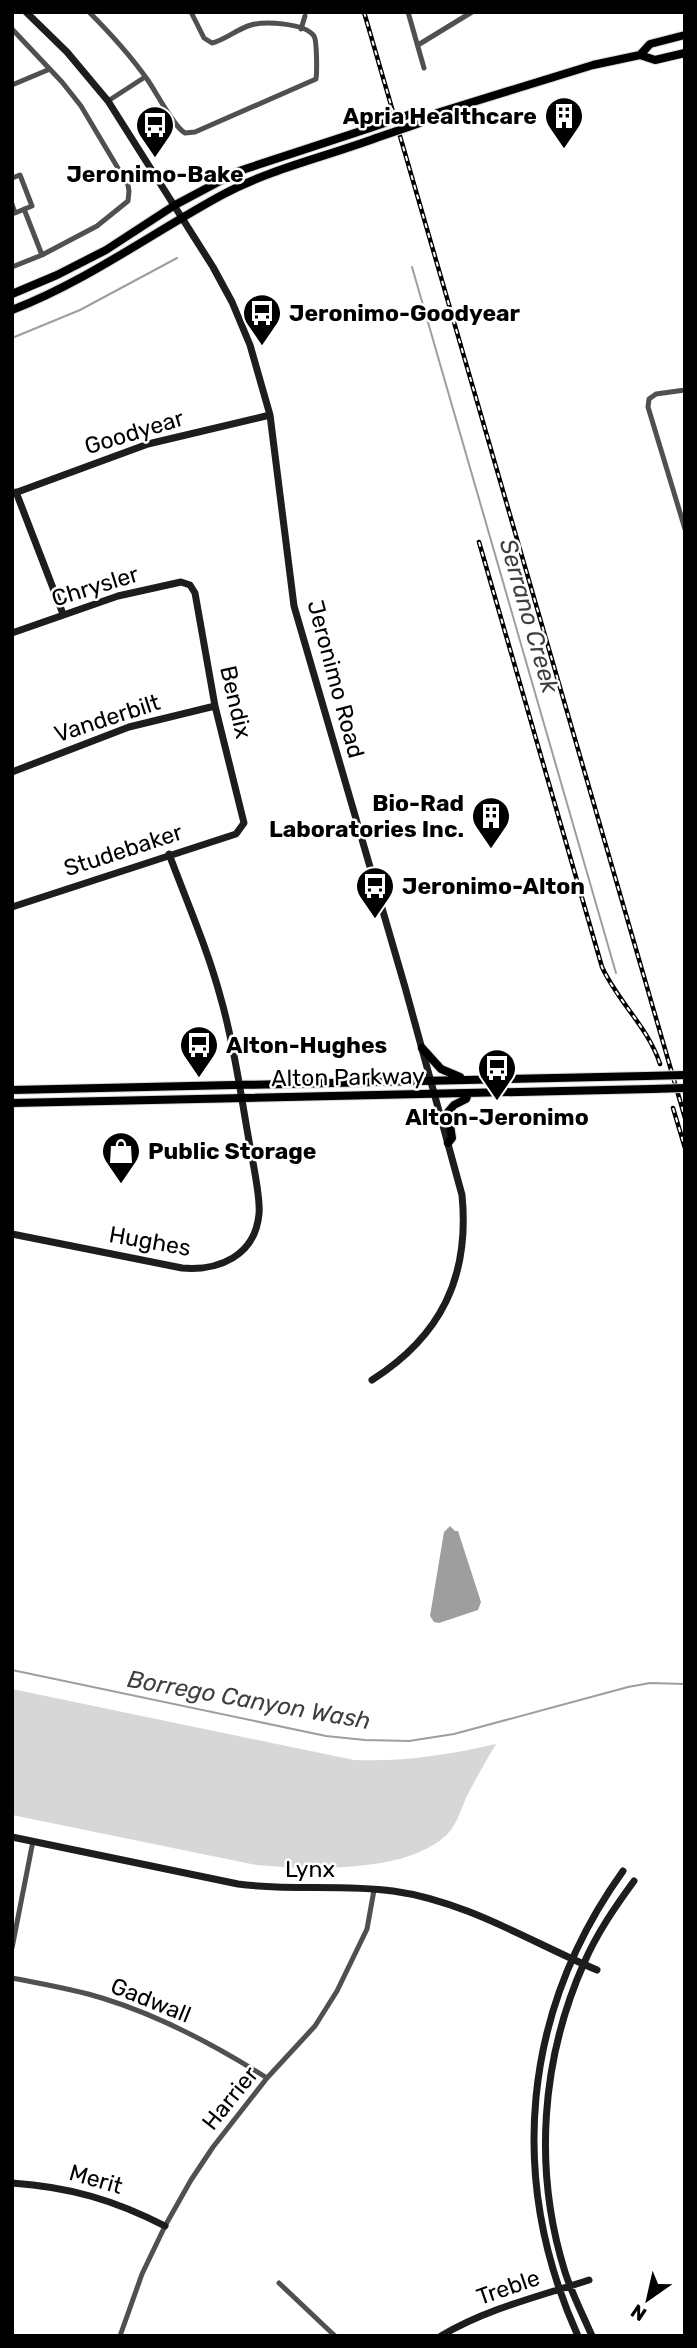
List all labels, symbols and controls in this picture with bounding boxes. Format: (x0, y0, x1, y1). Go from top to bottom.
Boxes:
building icon: Apria Healthcare (543, 95, 585, 150)
place label: Apria Healthcare (343, 102, 537, 130)
bus stop icon: Jeronimo-Bake (134, 104, 176, 159)
place label: Jeronimo-Bake (66, 160, 244, 188)
bus stop icon: Jeronimo-Goodyear (241, 292, 283, 347)
place label: Jeronimo-Goodyear (289, 299, 521, 327)
street label: Goodyear (81, 404, 187, 460)
water label: Serrano Creek (494, 536, 565, 697)
street label: Chrysler (48, 559, 142, 612)
street label: Jeronimo Road (301, 597, 371, 761)
street label: Bendix (214, 663, 258, 741)
street label: Vanderbilt (51, 688, 163, 748)
place label: Bio-Rad Laboratories Inc. (269, 789, 464, 843)
building icon: Bio-Rad Laboratories Inc. (470, 795, 512, 850)
street label: Studebaker (60, 818, 186, 882)
bus stop icon: Jeronimo-Alton (354, 865, 396, 920)
place label: Jeronimo-Alton (402, 872, 585, 900)
bus stop icon: Alton-Hughes (178, 1024, 220, 1079)
place label: Alton-Hughes (226, 1031, 388, 1059)
bus stop icon: Alton-Jeronimo (476, 1047, 518, 1102)
street label: Alton Parkway (271, 1062, 425, 1092)
place label: Alton-Jeronimo (405, 1103, 589, 1131)
shop icon: Public Storage (100, 1130, 142, 1185)
place label: Public Storage (148, 1137, 317, 1165)
street label: Hughes (107, 1220, 193, 1262)
water label: Borrego Canyon Wash (125, 1665, 373, 1735)
street label: Lynx (285, 1855, 335, 1883)
street label: Gadwall (107, 1971, 195, 2029)
street label: Harrier (196, 2060, 264, 2135)
street label: Merit (66, 2158, 126, 2200)
street label: Treble (473, 2263, 543, 2311)
north arrow (613, 2264, 683, 2334)
text: N (627, 2299, 651, 2326)

